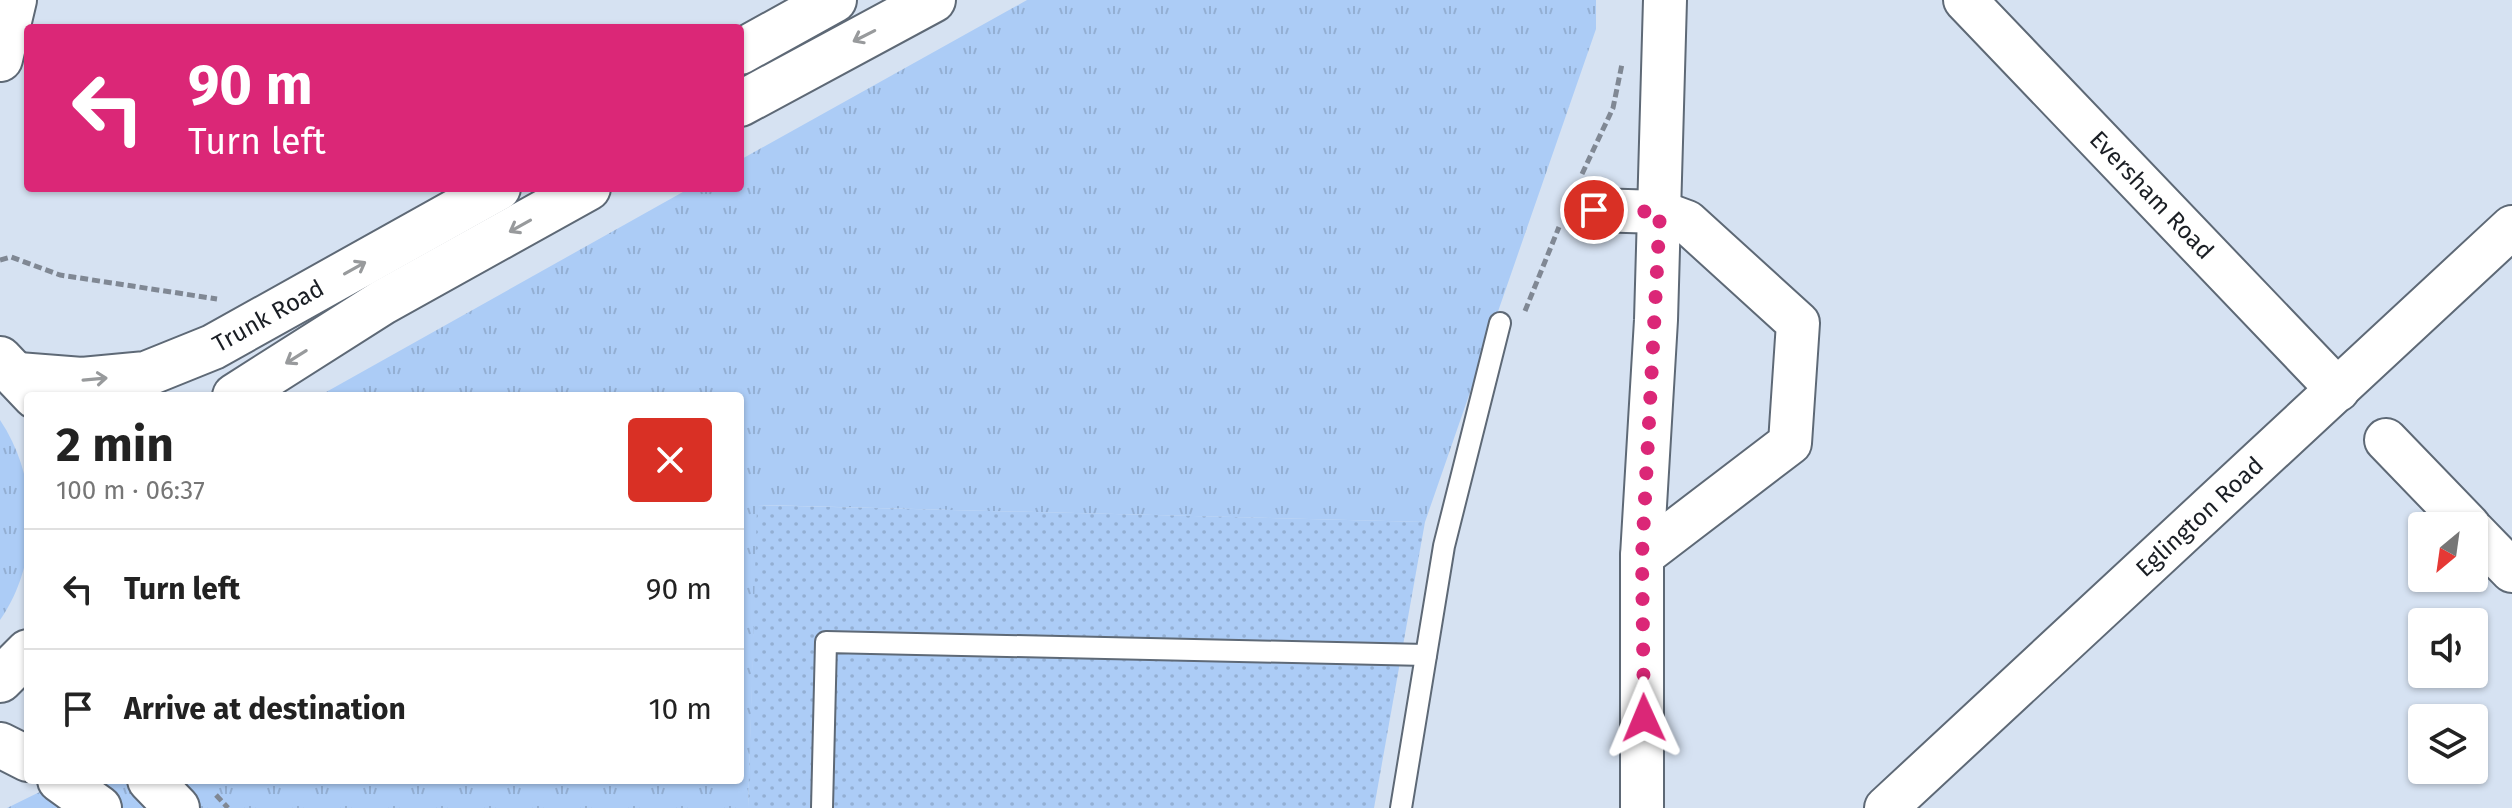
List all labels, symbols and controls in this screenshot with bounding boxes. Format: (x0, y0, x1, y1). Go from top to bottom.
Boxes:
one-way arrow (853, 28, 877, 44)
text: 90 m (188, 52, 313, 119)
icon: left (56, 56, 160, 160)
text: Turn left (188, 120, 326, 164)
street label: Eversham Road (2084, 125, 2219, 265)
pin (1560, 176, 1628, 244)
icon: arrive (1572, 188, 1616, 232)
one-way arrow (509, 218, 532, 234)
one-way arrow (342, 260, 366, 275)
street label: Trunk Road (208, 274, 329, 358)
one-way arrow (285, 350, 308, 366)
one-way arrow (82, 371, 108, 386)
text: 2 min (56, 416, 174, 474)
button: close (628, 418, 712, 502)
street label: Eglington Road (2130, 451, 2269, 583)
text: 100 m · 06:37 (56, 475, 205, 506)
north arrow (2408, 512, 2488, 592)
map controls (2408, 512, 2488, 784)
icon: left (56, 567, 100, 611)
text: Turn left (124, 571, 240, 607)
text: 90 m (646, 571, 712, 607)
button: sound (2408, 608, 2488, 688)
position arrow (1602, 676, 1686, 760)
icon: arrive (56, 687, 100, 731)
text: Arrive at destination (124, 691, 406, 727)
text: 10 m (649, 691, 712, 727)
button: layers (2408, 704, 2488, 784)

